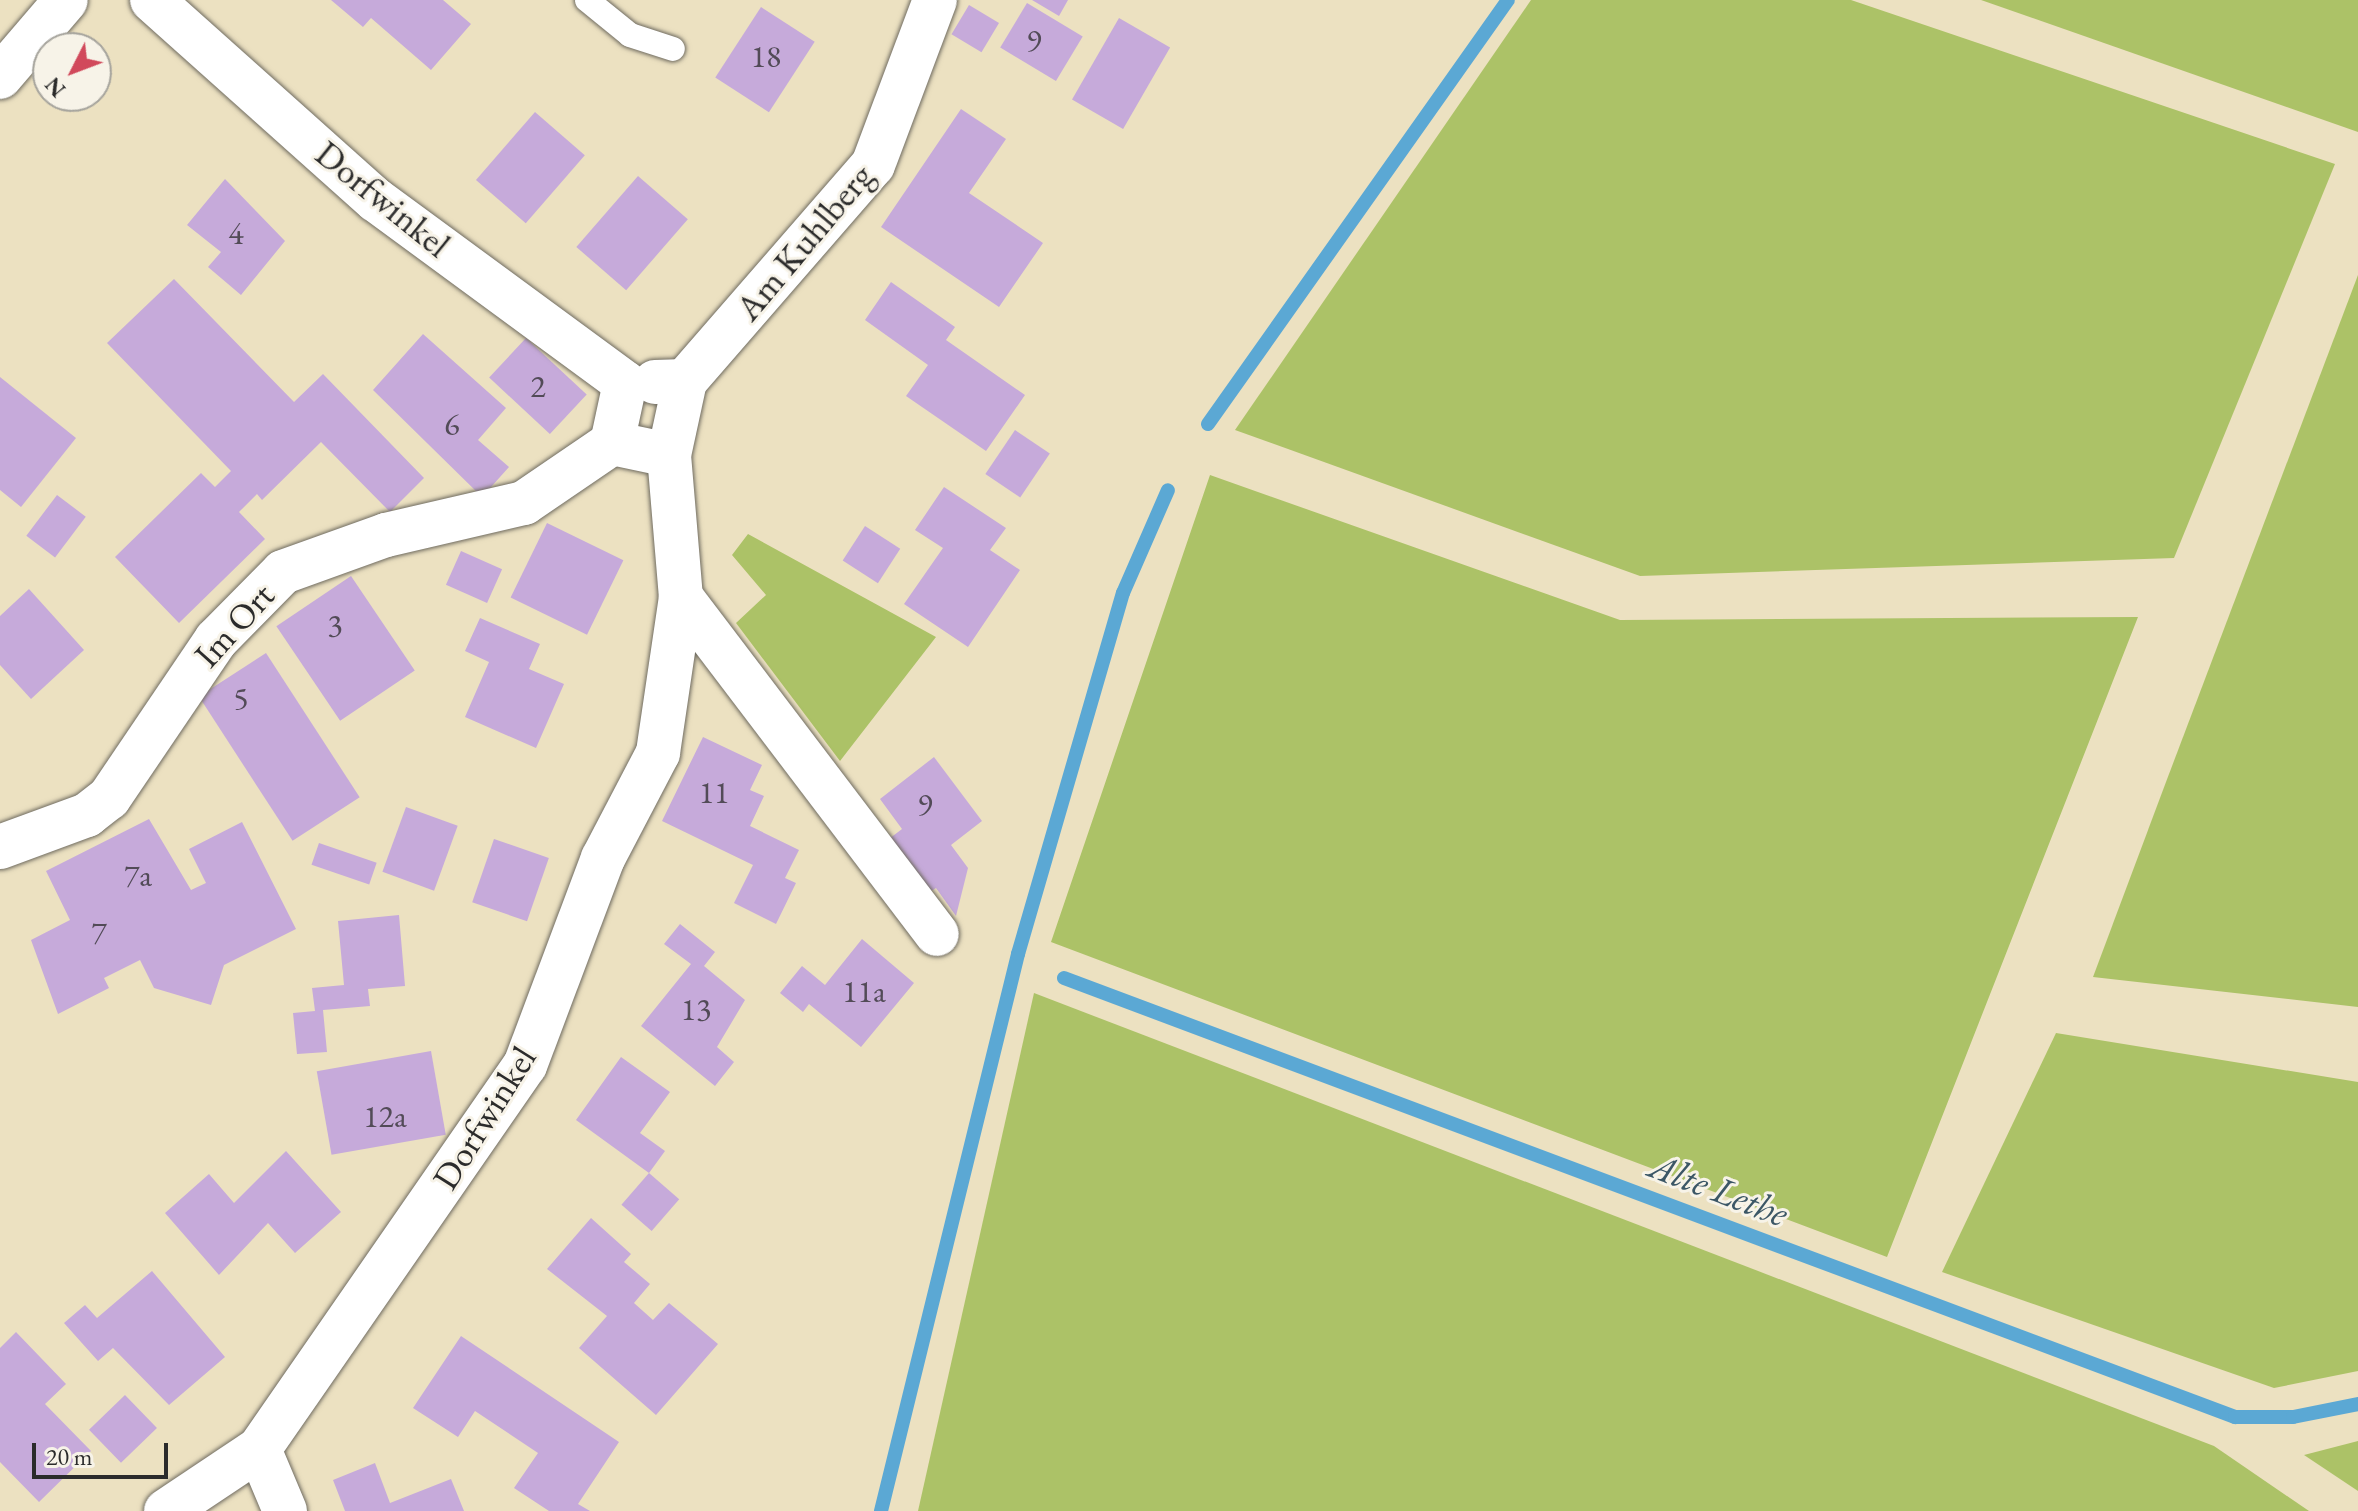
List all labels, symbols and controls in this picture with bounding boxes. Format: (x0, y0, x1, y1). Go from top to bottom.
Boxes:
house number: 9 (1026, 21, 1042, 59)
north arrow (32, 32, 112, 112)
house number: 18 (751, 37, 781, 75)
text: N (39, 71, 72, 103)
street label: Dorfwinkel (307, 132, 459, 266)
street label: Am Kuhlberg (726, 155, 882, 329)
house number: 4 (228, 214, 244, 252)
house number: 2 (530, 367, 546, 405)
house number: 6 (444, 405, 460, 443)
street label: Im Ort (185, 574, 283, 676)
house number: 3 (327, 606, 343, 644)
house number: 5 (233, 679, 249, 717)
house number: 11 (699, 773, 729, 811)
house number: 9 (917, 785, 933, 823)
house number: 7a (124, 856, 152, 894)
house number: 7 (91, 913, 107, 951)
house number: 11a (842, 972, 886, 1010)
house number: 13 (681, 990, 711, 1028)
street label: Dorfwinkel (423, 1039, 545, 1197)
house number: 12a (363, 1097, 407, 1135)
water label: Alte Lethe (1643, 1142, 1795, 1236)
scale bar (36, 1427, 172, 1477)
text: 20 m (46, 1441, 93, 1472)

